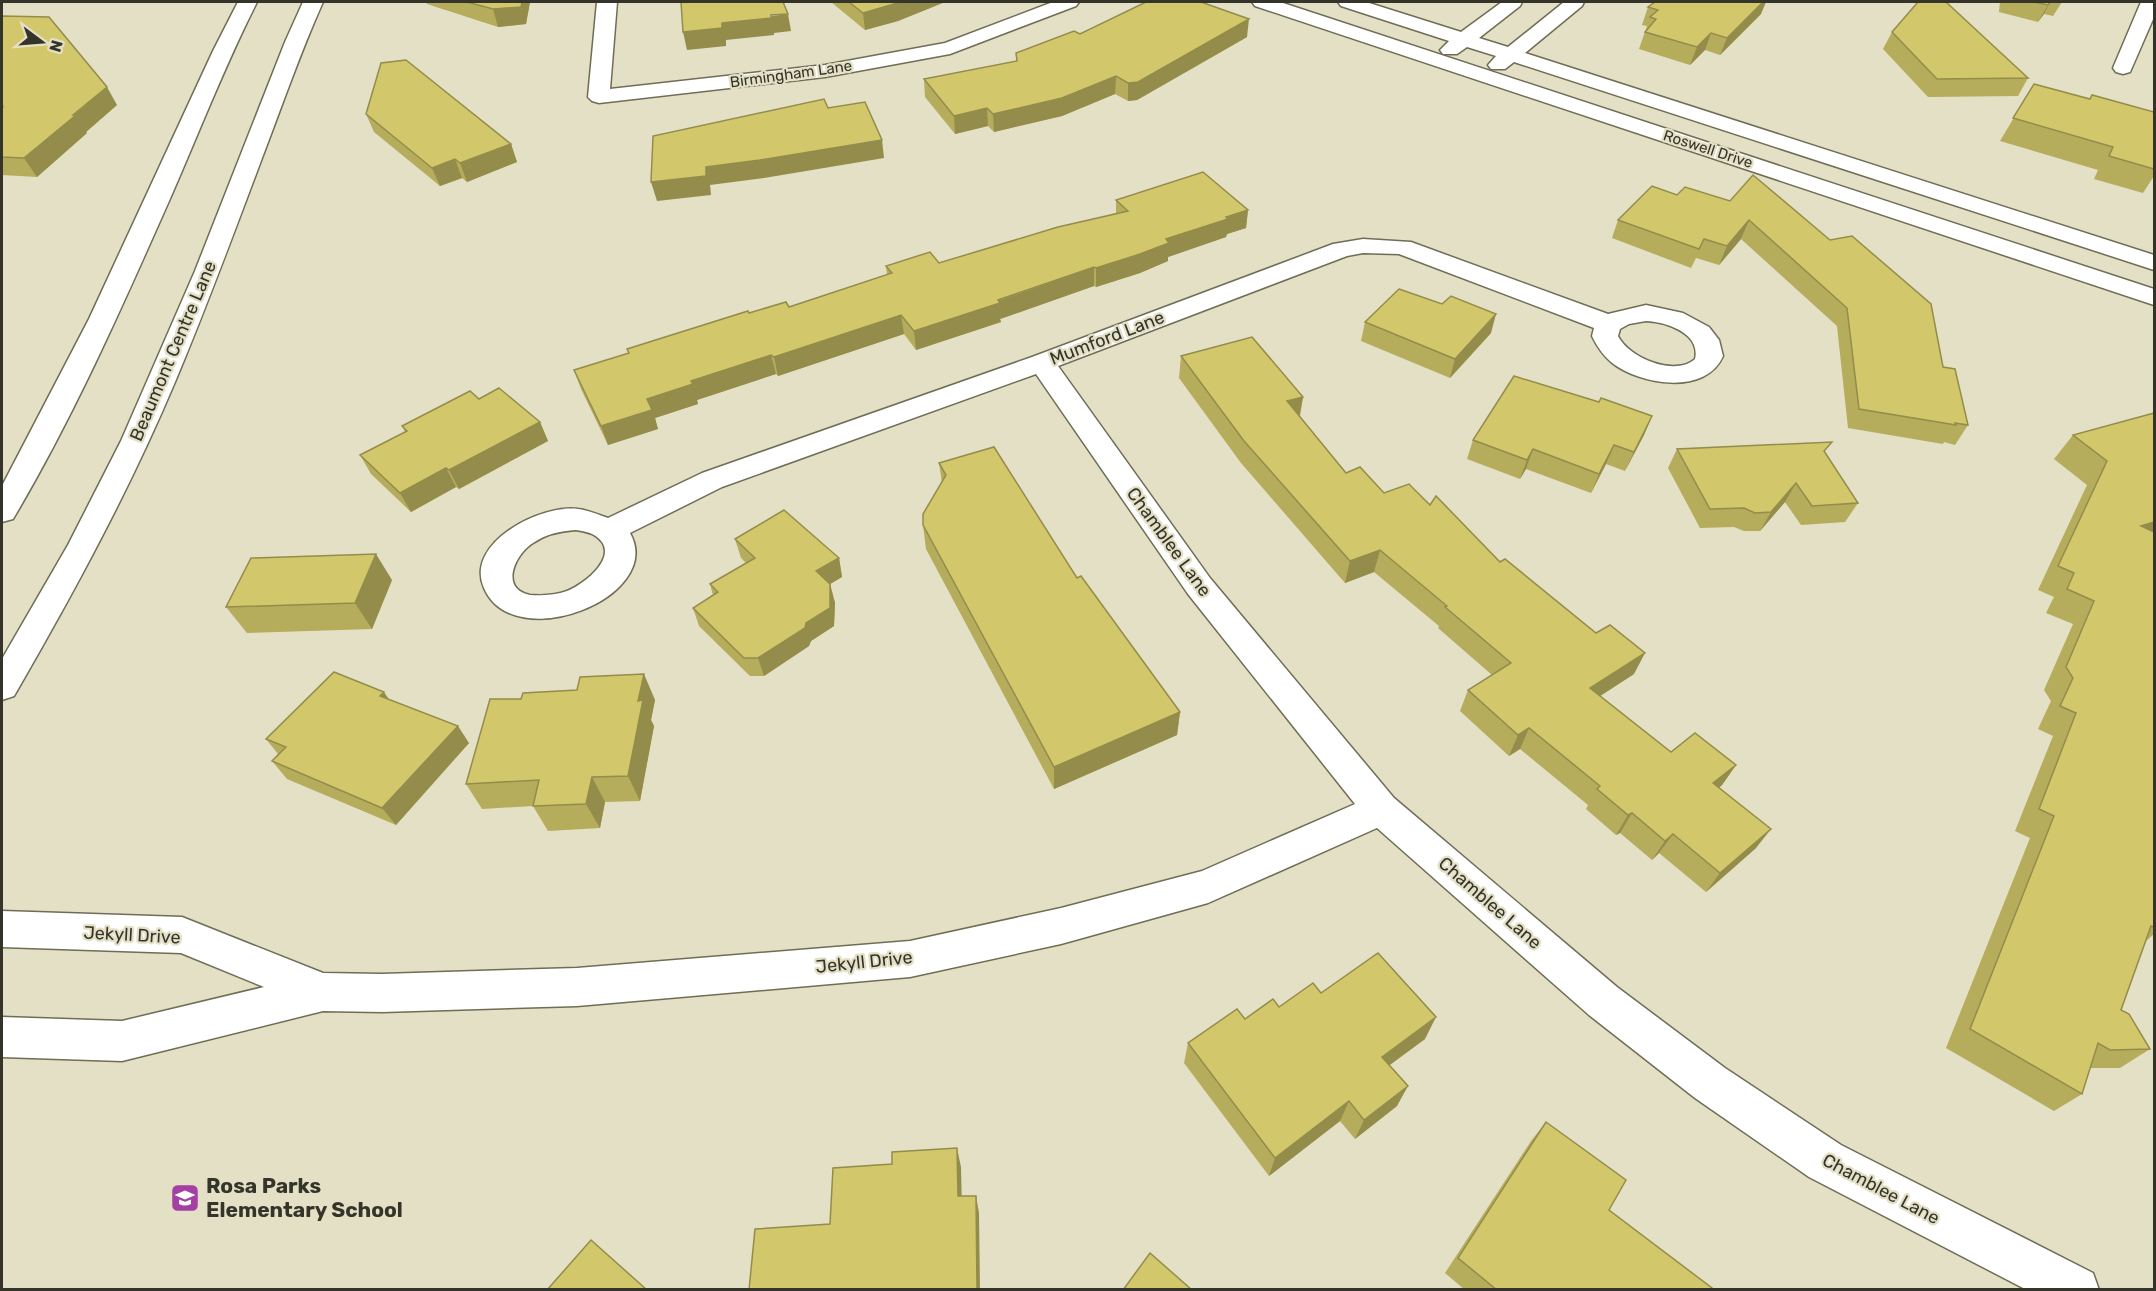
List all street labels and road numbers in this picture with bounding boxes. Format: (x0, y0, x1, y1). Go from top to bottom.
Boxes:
street label: Birmingham Lane (729, 57, 853, 91)
street label: Roswell Drive (1661, 126, 1755, 172)
street label: Beaumont Centre Lane (125, 258, 221, 444)
street label: Mumford Lane (1047, 306, 1167, 370)
street label: Chamblee Lane (1122, 483, 1216, 601)
street label: Chamblee Lane (1434, 852, 1546, 954)
street label: Jekyll Drive (83, 921, 181, 949)
street label: Jekyll Drive (815, 946, 913, 978)
street label: Chamblee Lane (1819, 1149, 1943, 1229)

